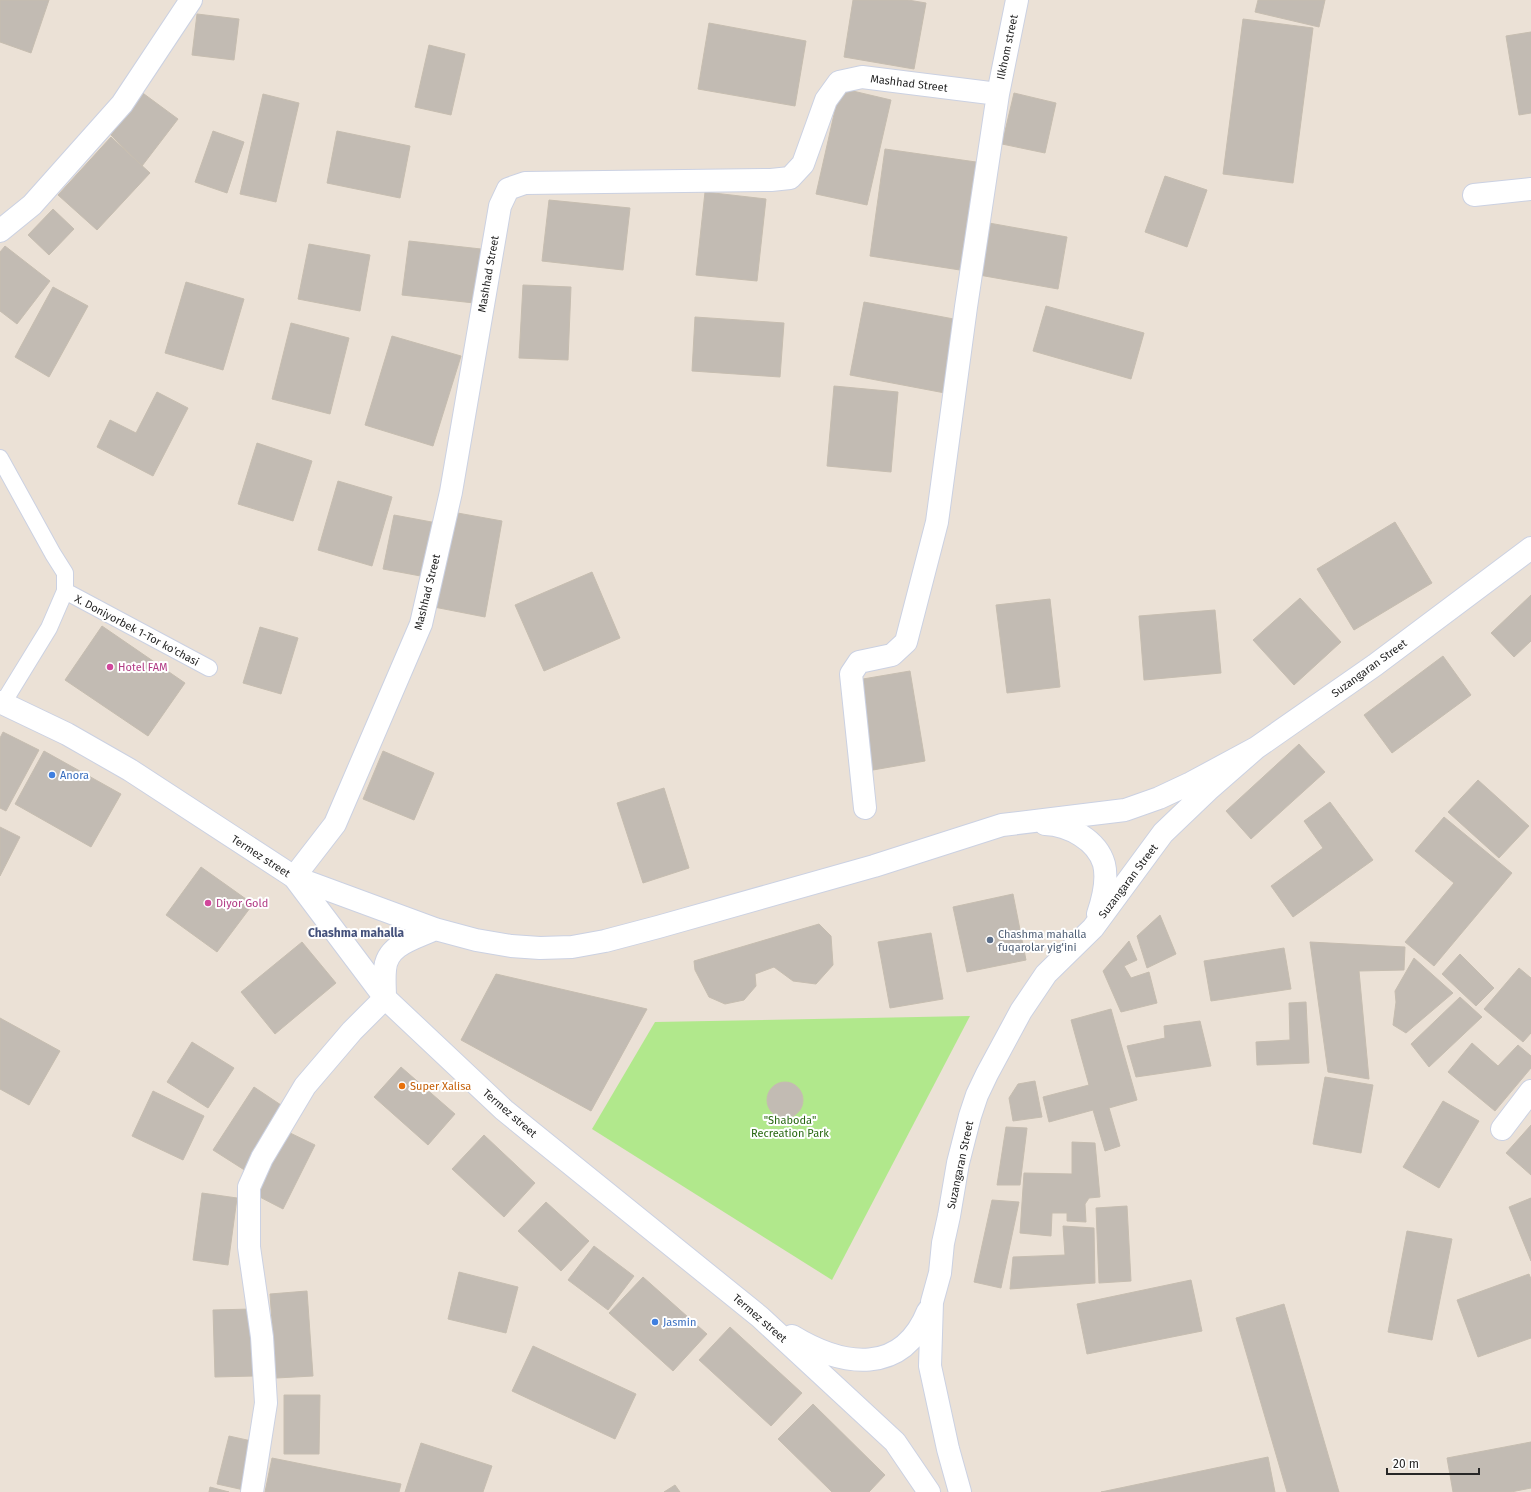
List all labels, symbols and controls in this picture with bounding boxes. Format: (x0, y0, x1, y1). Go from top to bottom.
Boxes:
street label: Ilkhom street (994, 13, 1021, 81)
street label: Mashhad Street (870, 72, 948, 95)
street label: Mashhad Street (475, 235, 502, 314)
street label: Mashhad Street (412, 553, 443, 631)
street label: X. Doniyorbek 1-Tor ko'chasi (72, 592, 201, 669)
street label: Suzangaran Street (1329, 637, 1410, 700)
place label: Hotel FAM (118, 661, 168, 674)
marker: Hotel FAM (105, 662, 115, 672)
place label: Anora (60, 769, 89, 782)
marker: Anora (47, 770, 57, 780)
street label: Termez street (229, 833, 293, 880)
street label: Suzangaran Street (1096, 841, 1161, 921)
place label: Diyor Gold (216, 897, 268, 910)
marker: Diyor Gold (203, 898, 213, 908)
district label: Chashma mahalla (308, 926, 405, 940)
place label: Chashma mahalla fuqarolar yig'ini (998, 928, 1086, 954)
marker: Chashma mahalla fuqarolar yig'ini (985, 935, 995, 945)
place label: Super Xalisa (410, 1080, 471, 1093)
marker: Super Xalisa (397, 1081, 407, 1091)
street label: Termez street (480, 1086, 539, 1140)
park label: "Shaboda" Recreation Park (751, 1114, 829, 1140)
street label: Suzangaran Street (945, 1120, 976, 1210)
street label: Termez street (730, 1291, 789, 1345)
place label: Jasmin (663, 1316, 696, 1329)
marker: Jasmin (650, 1317, 660, 1327)
scale bar (1387, 1450, 1479, 1476)
text: 20 m (1393, 1457, 1419, 1471)

